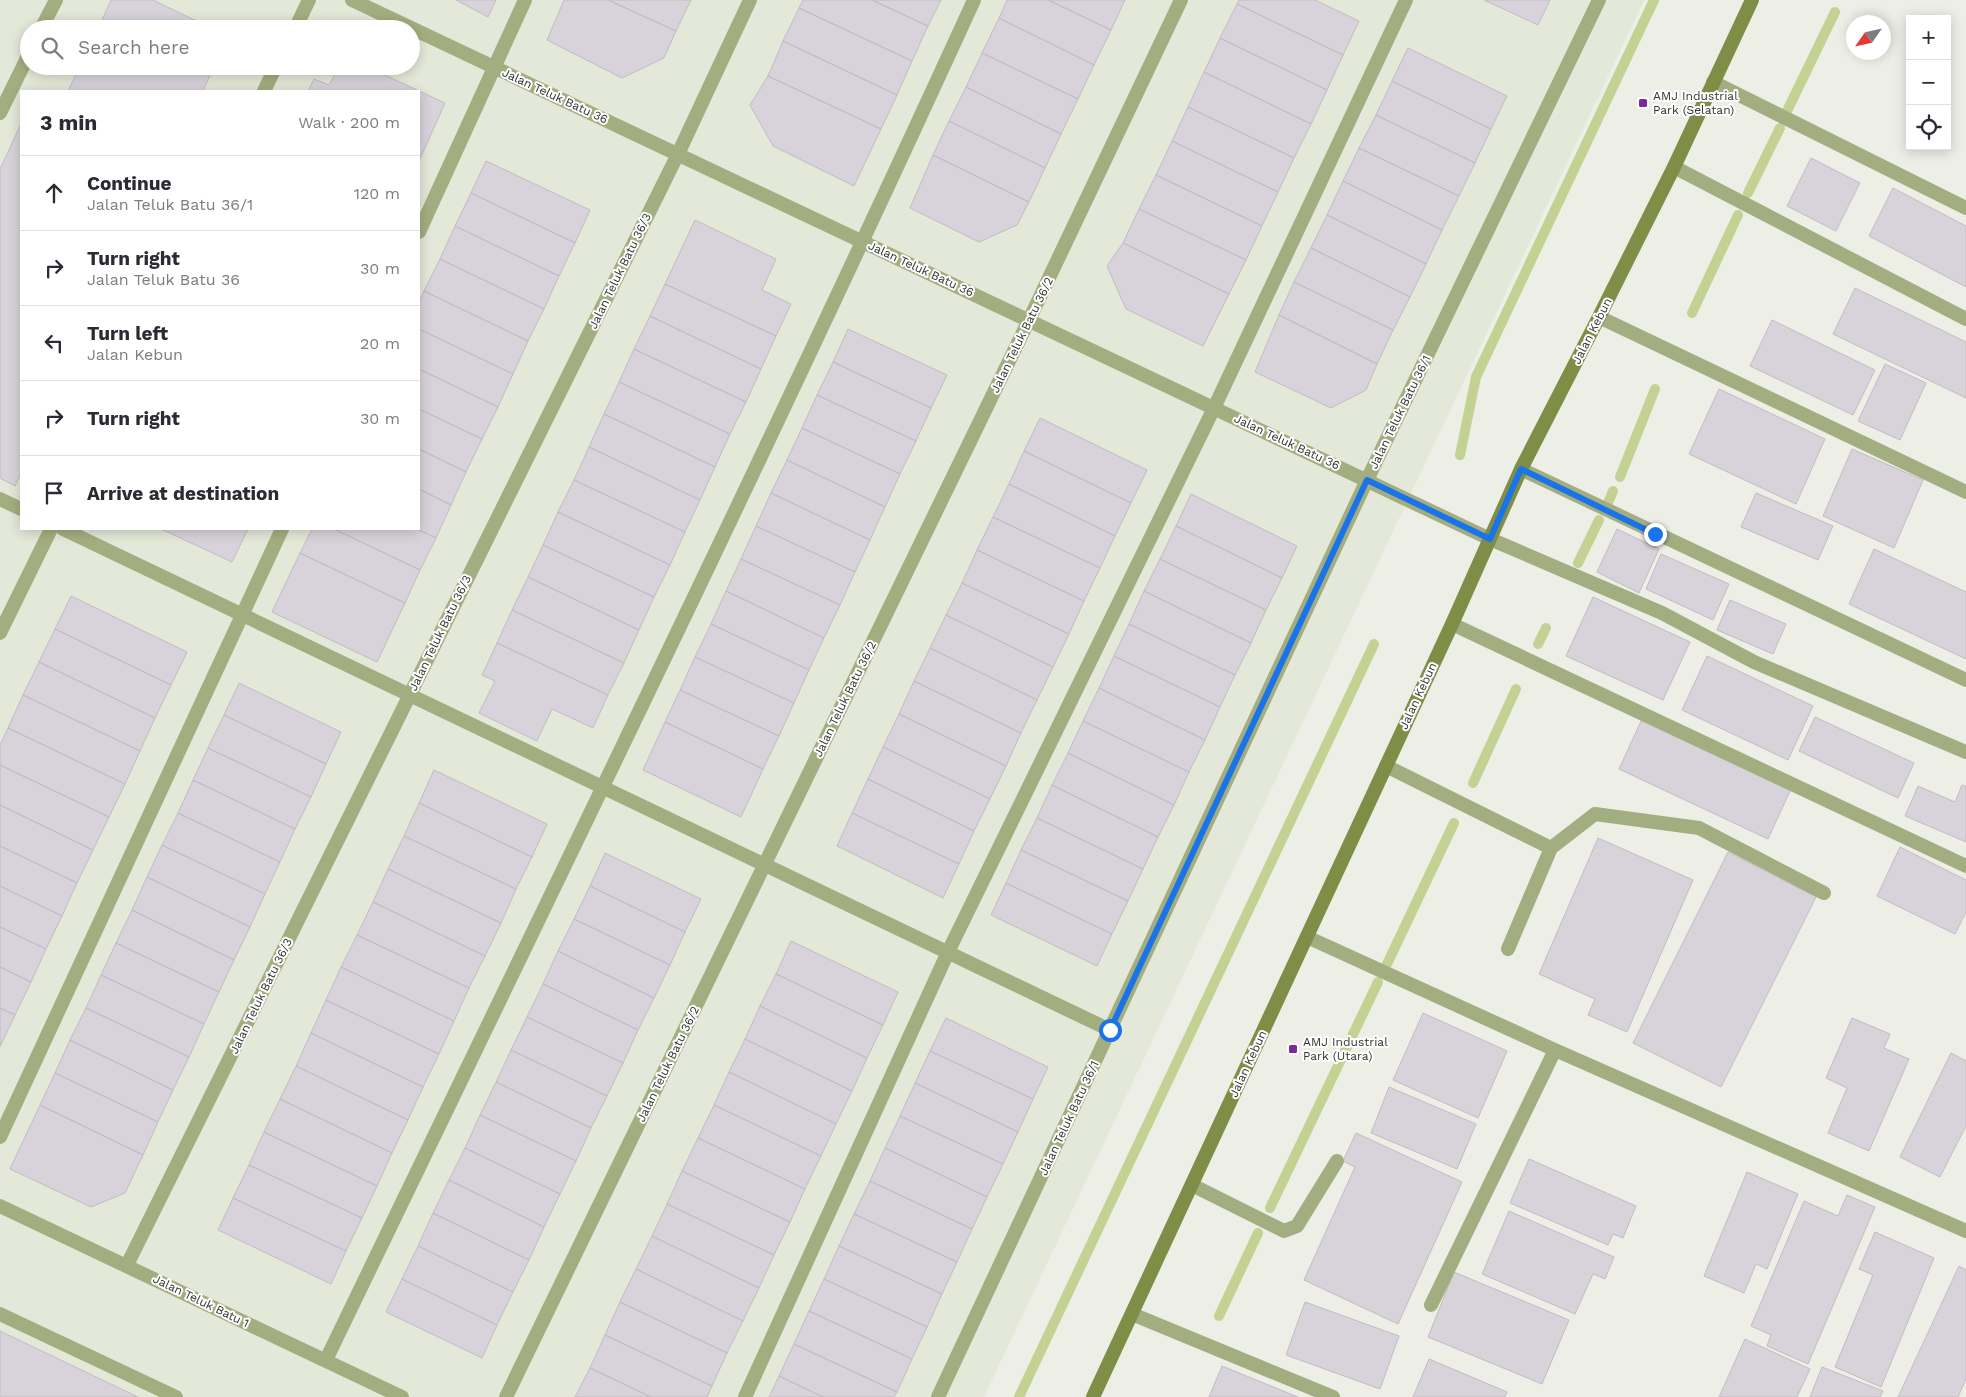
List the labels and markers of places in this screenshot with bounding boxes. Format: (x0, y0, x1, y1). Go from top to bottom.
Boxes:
place label: AMJ Industrial Park (Selatan) (1653, 89, 1738, 117)
marker: AMJ Industrial Park (Selatan) (1637, 97, 1649, 109)
place label: AMJ Industrial Park (Utara) (1303, 1035, 1388, 1063)
marker: AMJ Industrial Park (Utara) (1287, 1043, 1299, 1055)

